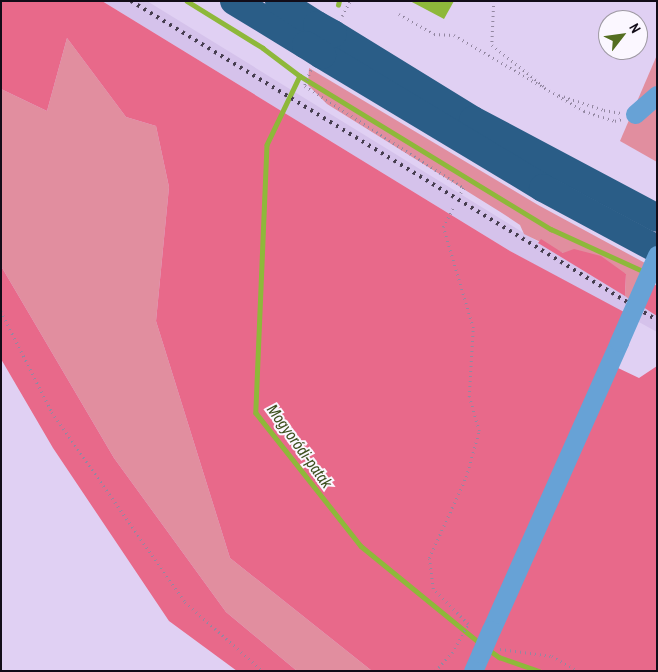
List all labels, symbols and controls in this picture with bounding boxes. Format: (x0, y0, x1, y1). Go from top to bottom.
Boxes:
north arrow (598, 10, 648, 60)
text: N (625, 20, 645, 36)
water label: Mogyoródi-patak (263, 401, 337, 491)

